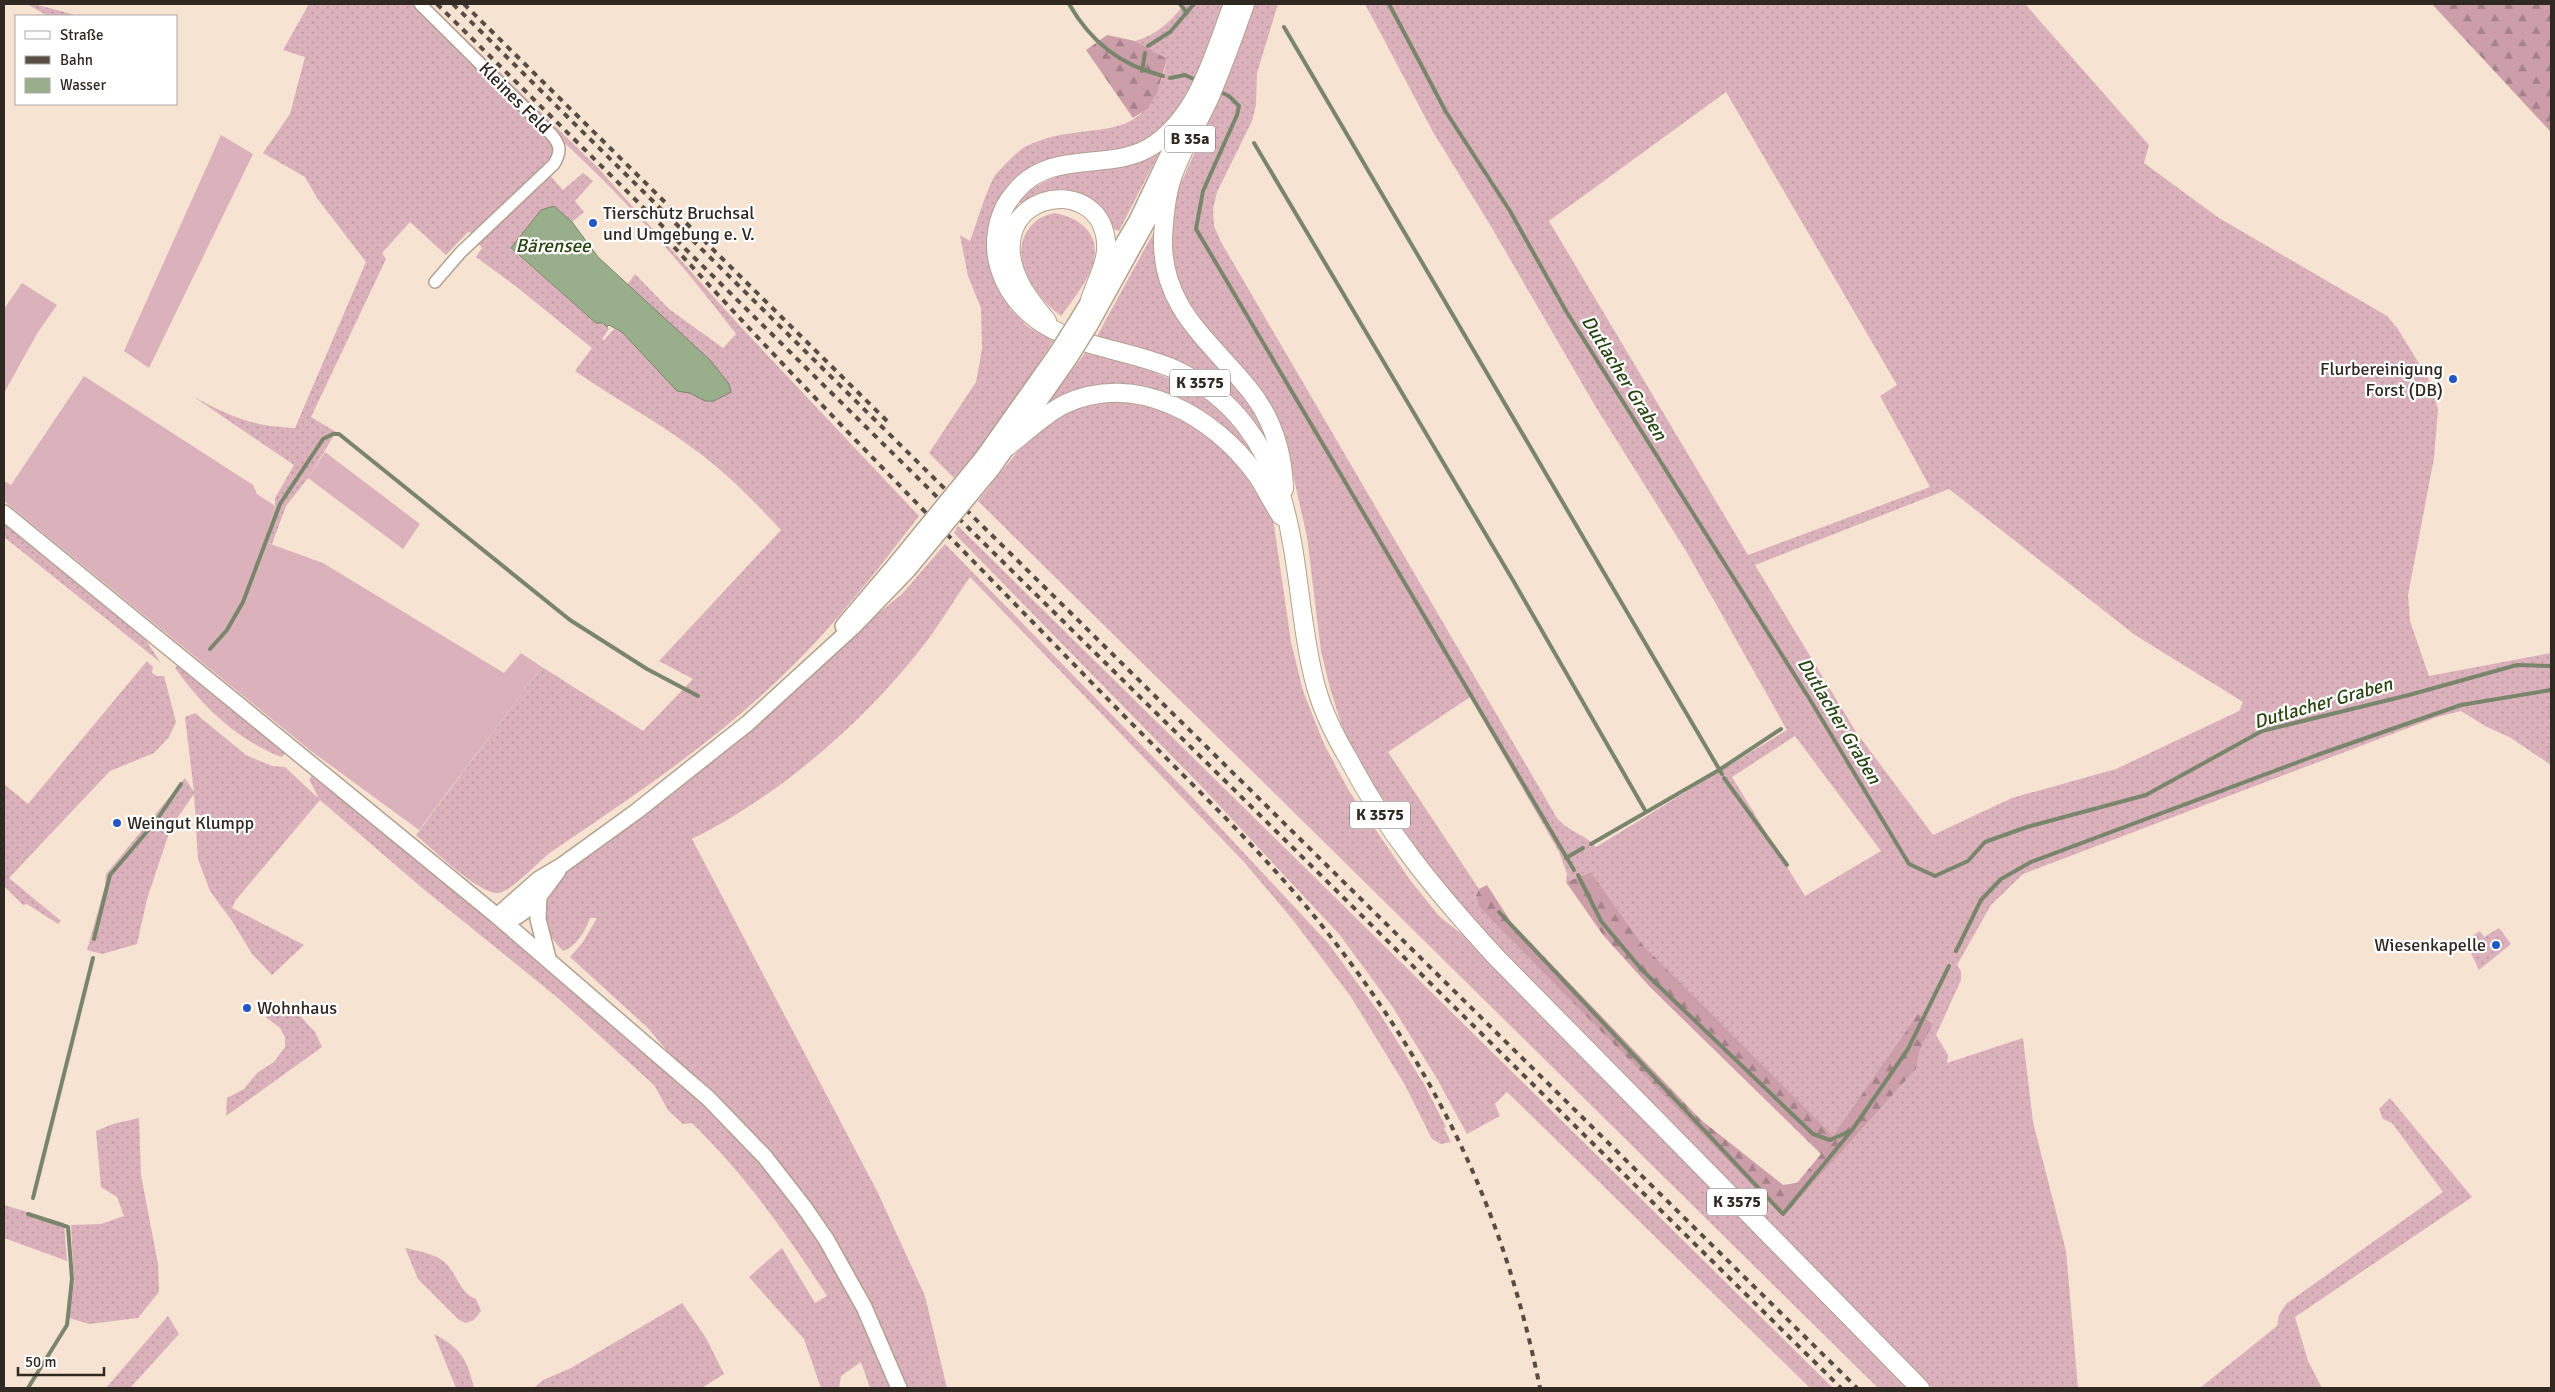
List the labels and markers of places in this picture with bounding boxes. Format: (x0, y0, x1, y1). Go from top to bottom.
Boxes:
place label: Tierschutz Bruchsal und Umgebung e. V. (603, 202, 755, 245)
marker: Tierschutz Bruchsal und Umgebung e. V. (587, 217, 599, 229)
place label: Flurbereinigung Forst (DB) (2320, 358, 2443, 401)
marker: Flurbereinigung Forst (DB) (2447, 373, 2459, 385)
place label: Weingut Klumpp (127, 812, 254, 834)
marker: Weingut Klumpp (111, 817, 123, 829)
place label: Wiesenkapelle (2374, 934, 2486, 956)
marker: Wiesenkapelle (2490, 939, 2502, 951)
place label: Wohnhaus (257, 997, 337, 1019)
marker: Wohnhaus (241, 1002, 253, 1014)

